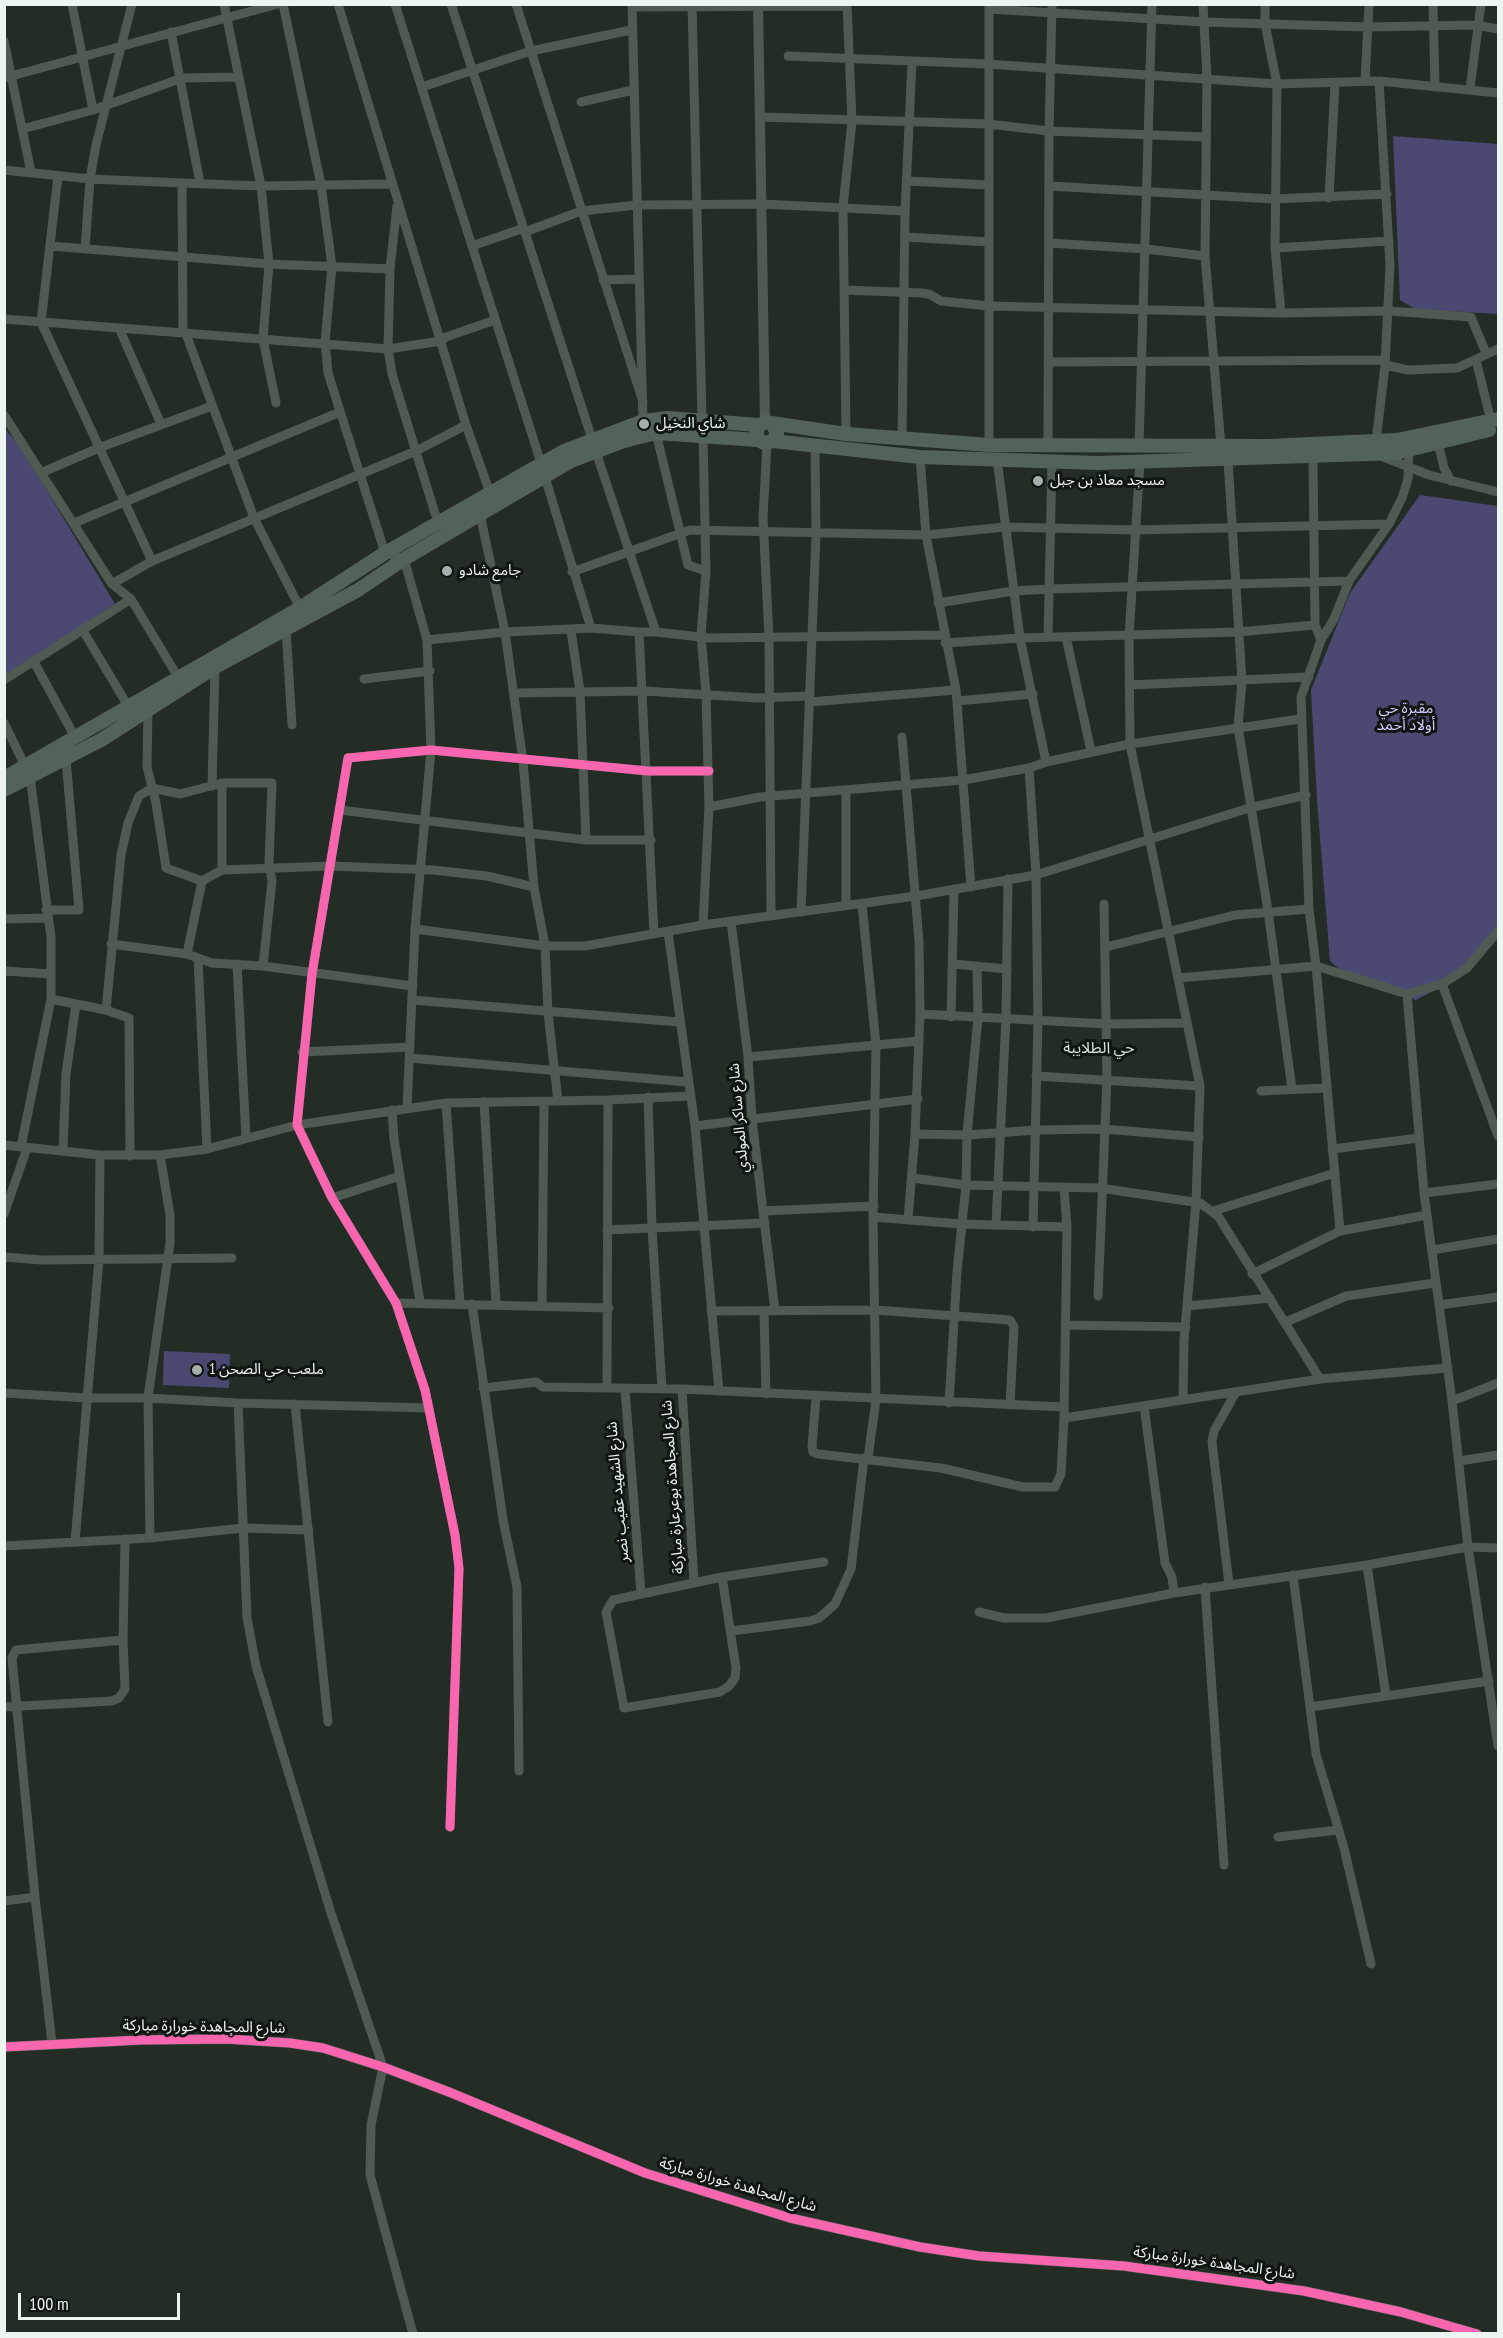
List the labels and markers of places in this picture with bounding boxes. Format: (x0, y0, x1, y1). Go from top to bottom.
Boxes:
place label: شاي النخيل (656, 415, 725, 433)
marker: شاي النخيل (637, 417, 651, 431)
place label: مسجد معاذ بن جبل (1050, 472, 1165, 490)
marker: مسجد معاذ بن جبل (1031, 474, 1045, 488)
place label: جامع شادو (459, 562, 521, 580)
marker: جامع شادو (440, 564, 454, 578)
place label: ملعب حي الصحن 1 (209, 1361, 324, 1379)
marker: ملعب حي الصحن 1 (190, 1363, 204, 1377)

